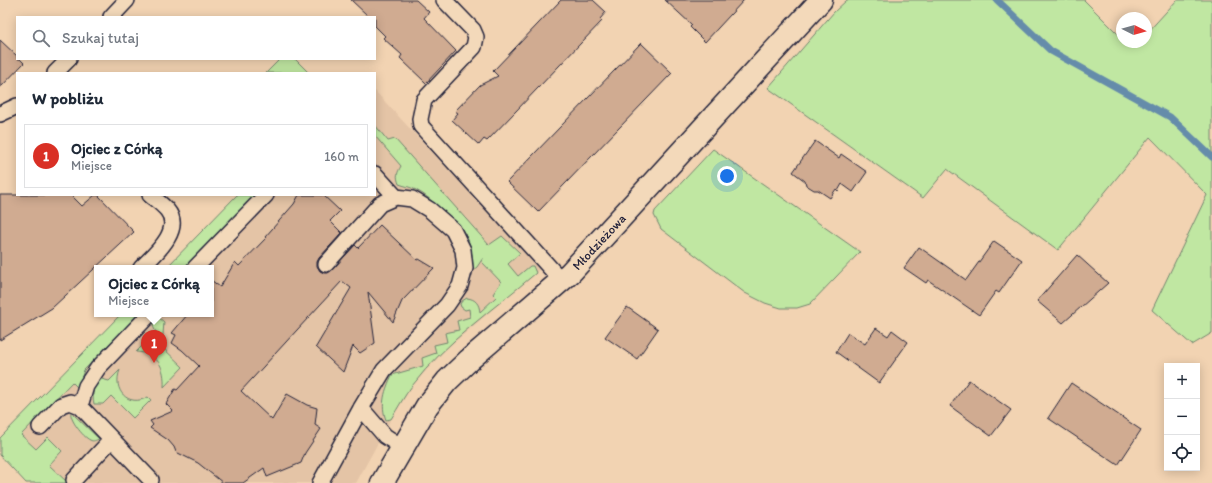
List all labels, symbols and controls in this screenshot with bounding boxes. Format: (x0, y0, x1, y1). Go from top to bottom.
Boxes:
north arrow (1116, 12, 1152, 48)
search box (16, 16, 376, 60)
icon: search (30, 27, 52, 49)
text: Szukaj tutaj (62, 29, 139, 47)
text: W pobliżu (32, 88, 103, 108)
text: Ojciec z Córką (71, 140, 163, 158)
text: 1 (43, 149, 49, 164)
text: 160 m (324, 149, 359, 164)
text: Miejsce (71, 158, 112, 173)
your location (717, 166, 737, 186)
street label: Młodzieżowa (569, 210, 629, 273)
popup (94, 265, 214, 317)
text: Ojciec z Córką (108, 275, 200, 293)
text: Miejsce (108, 293, 149, 308)
pin: 1 (141, 330, 167, 363)
map controls (1164, 363, 1200, 471)
button: + (1164, 363, 1200, 399)
button: − (1164, 399, 1200, 435)
button: locate (1164, 435, 1200, 471)

